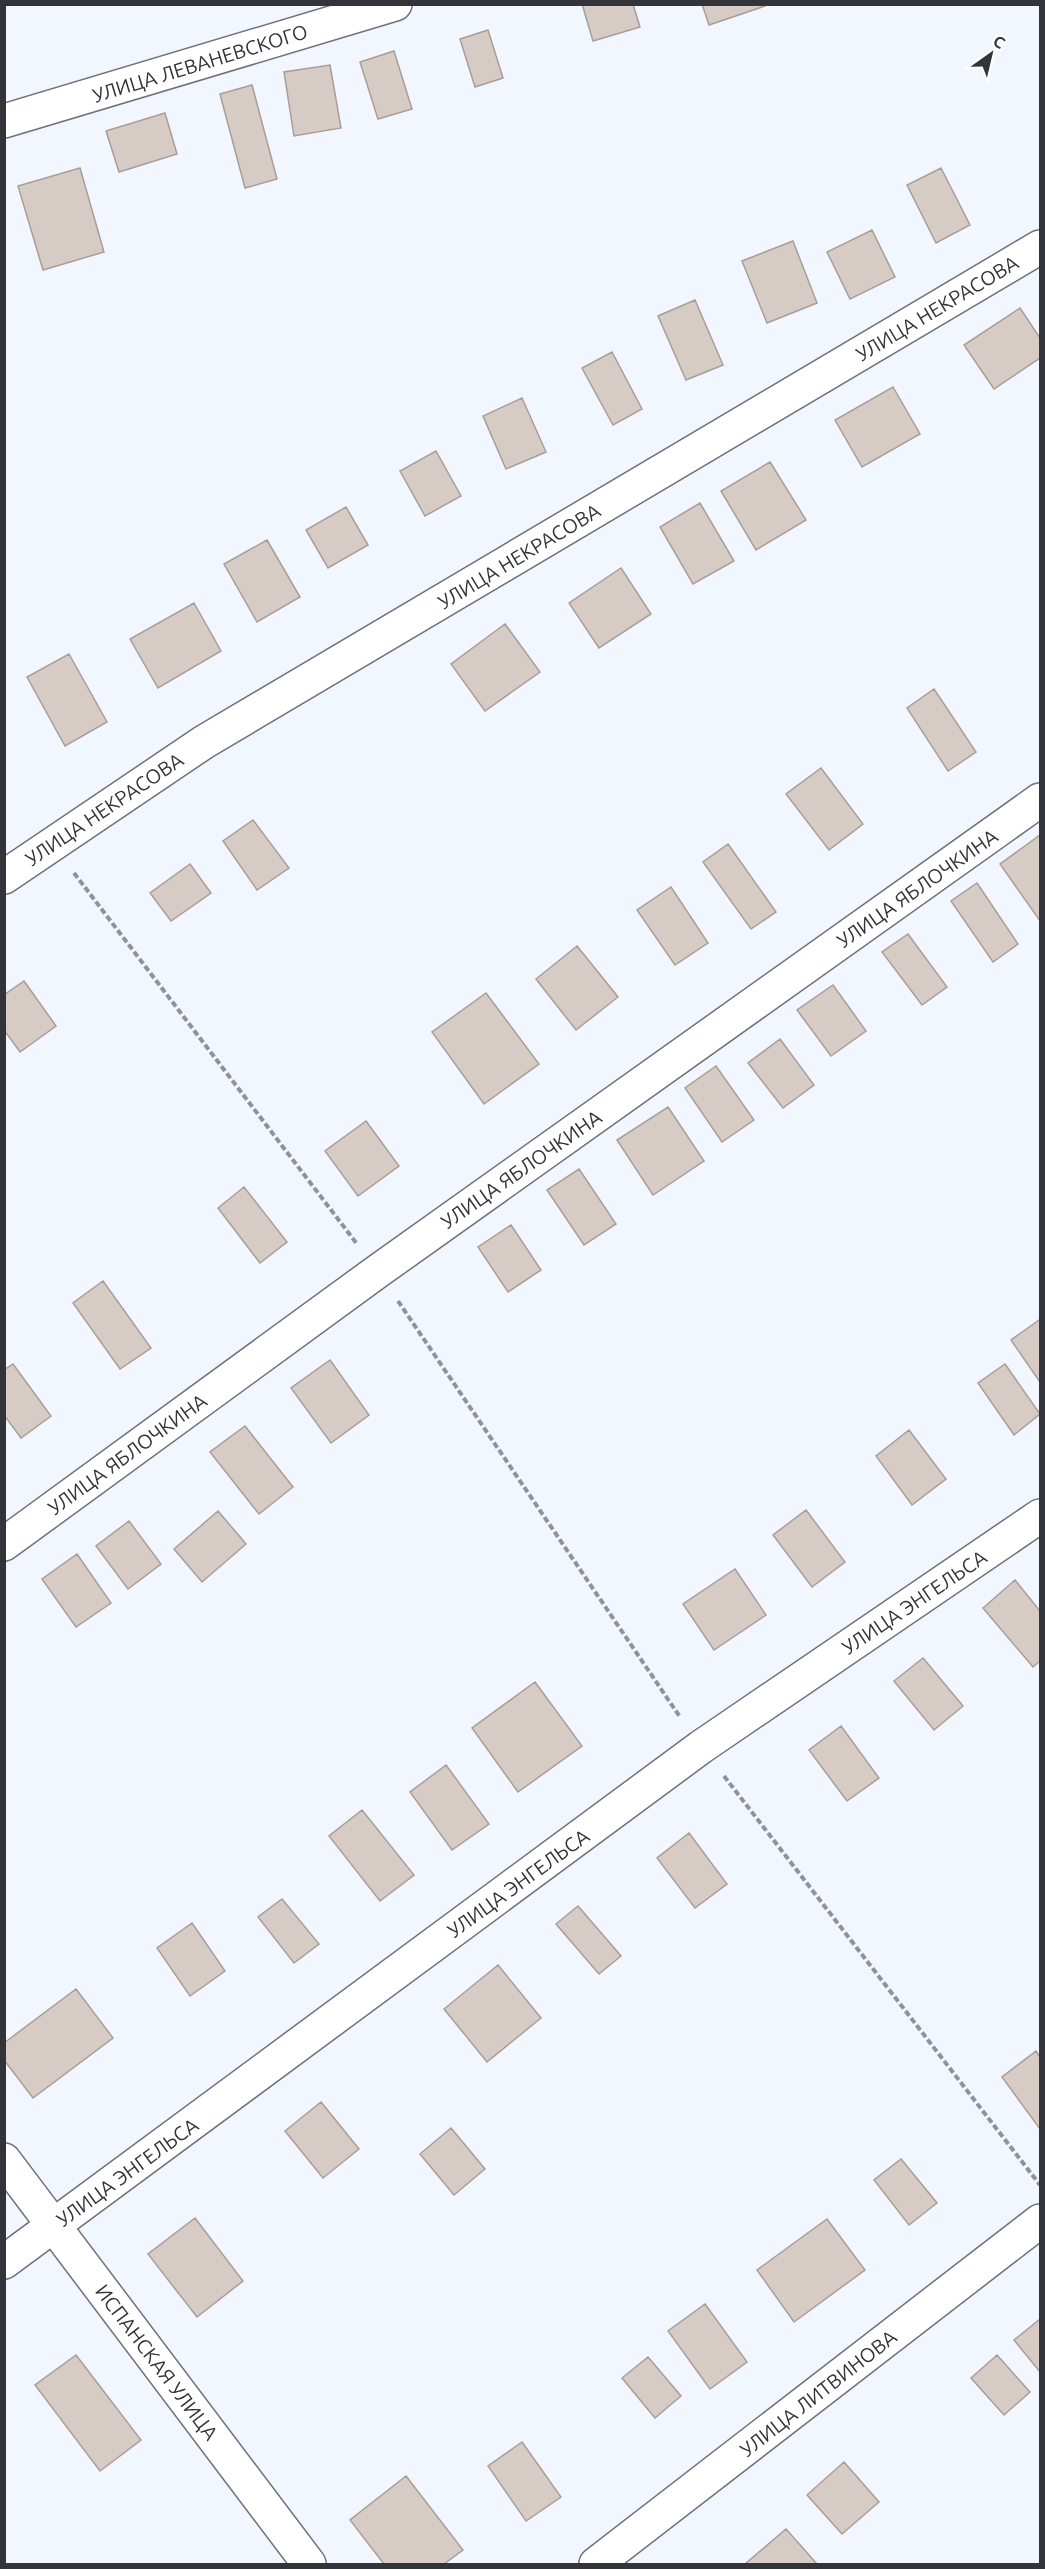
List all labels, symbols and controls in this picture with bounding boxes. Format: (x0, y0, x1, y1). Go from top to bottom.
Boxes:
street label: УЛИЦА ЛЕВАНЕВСКОГО (90, 19, 310, 107)
north arrow (961, 24, 1021, 84)
text: С (990, 31, 1009, 52)
street label: УЛИЦА НЕКРАСОВА (852, 250, 1022, 366)
street label: УЛИЦА НЕКРАСОВА (434, 498, 604, 614)
street label: УЛИЦА НЕКРАСОВА (21, 748, 187, 870)
street label: УЛИЦА ЯБЛОЧКИНА (832, 824, 1002, 952)
street label: УЛИЦА ЯБЛОЧКИНА (436, 1105, 606, 1233)
street label: УЛИЦА ЯБЛОЧКИНА (43, 1389, 211, 1519)
street label: УЛИЦА ЭНГЕЛЬСА (837, 1545, 991, 1659)
street label: УЛИЦА ЭНГЕЛЬСА (443, 1824, 593, 1942)
street label: УЛИЦА ЭНГЕЛЬСА (52, 2113, 202, 2231)
street label: ИСПАНСКАЯ УЛИЦА (91, 2280, 223, 2444)
street label: УЛИЦА ЛИТВИНОВА (735, 2325, 901, 2461)

